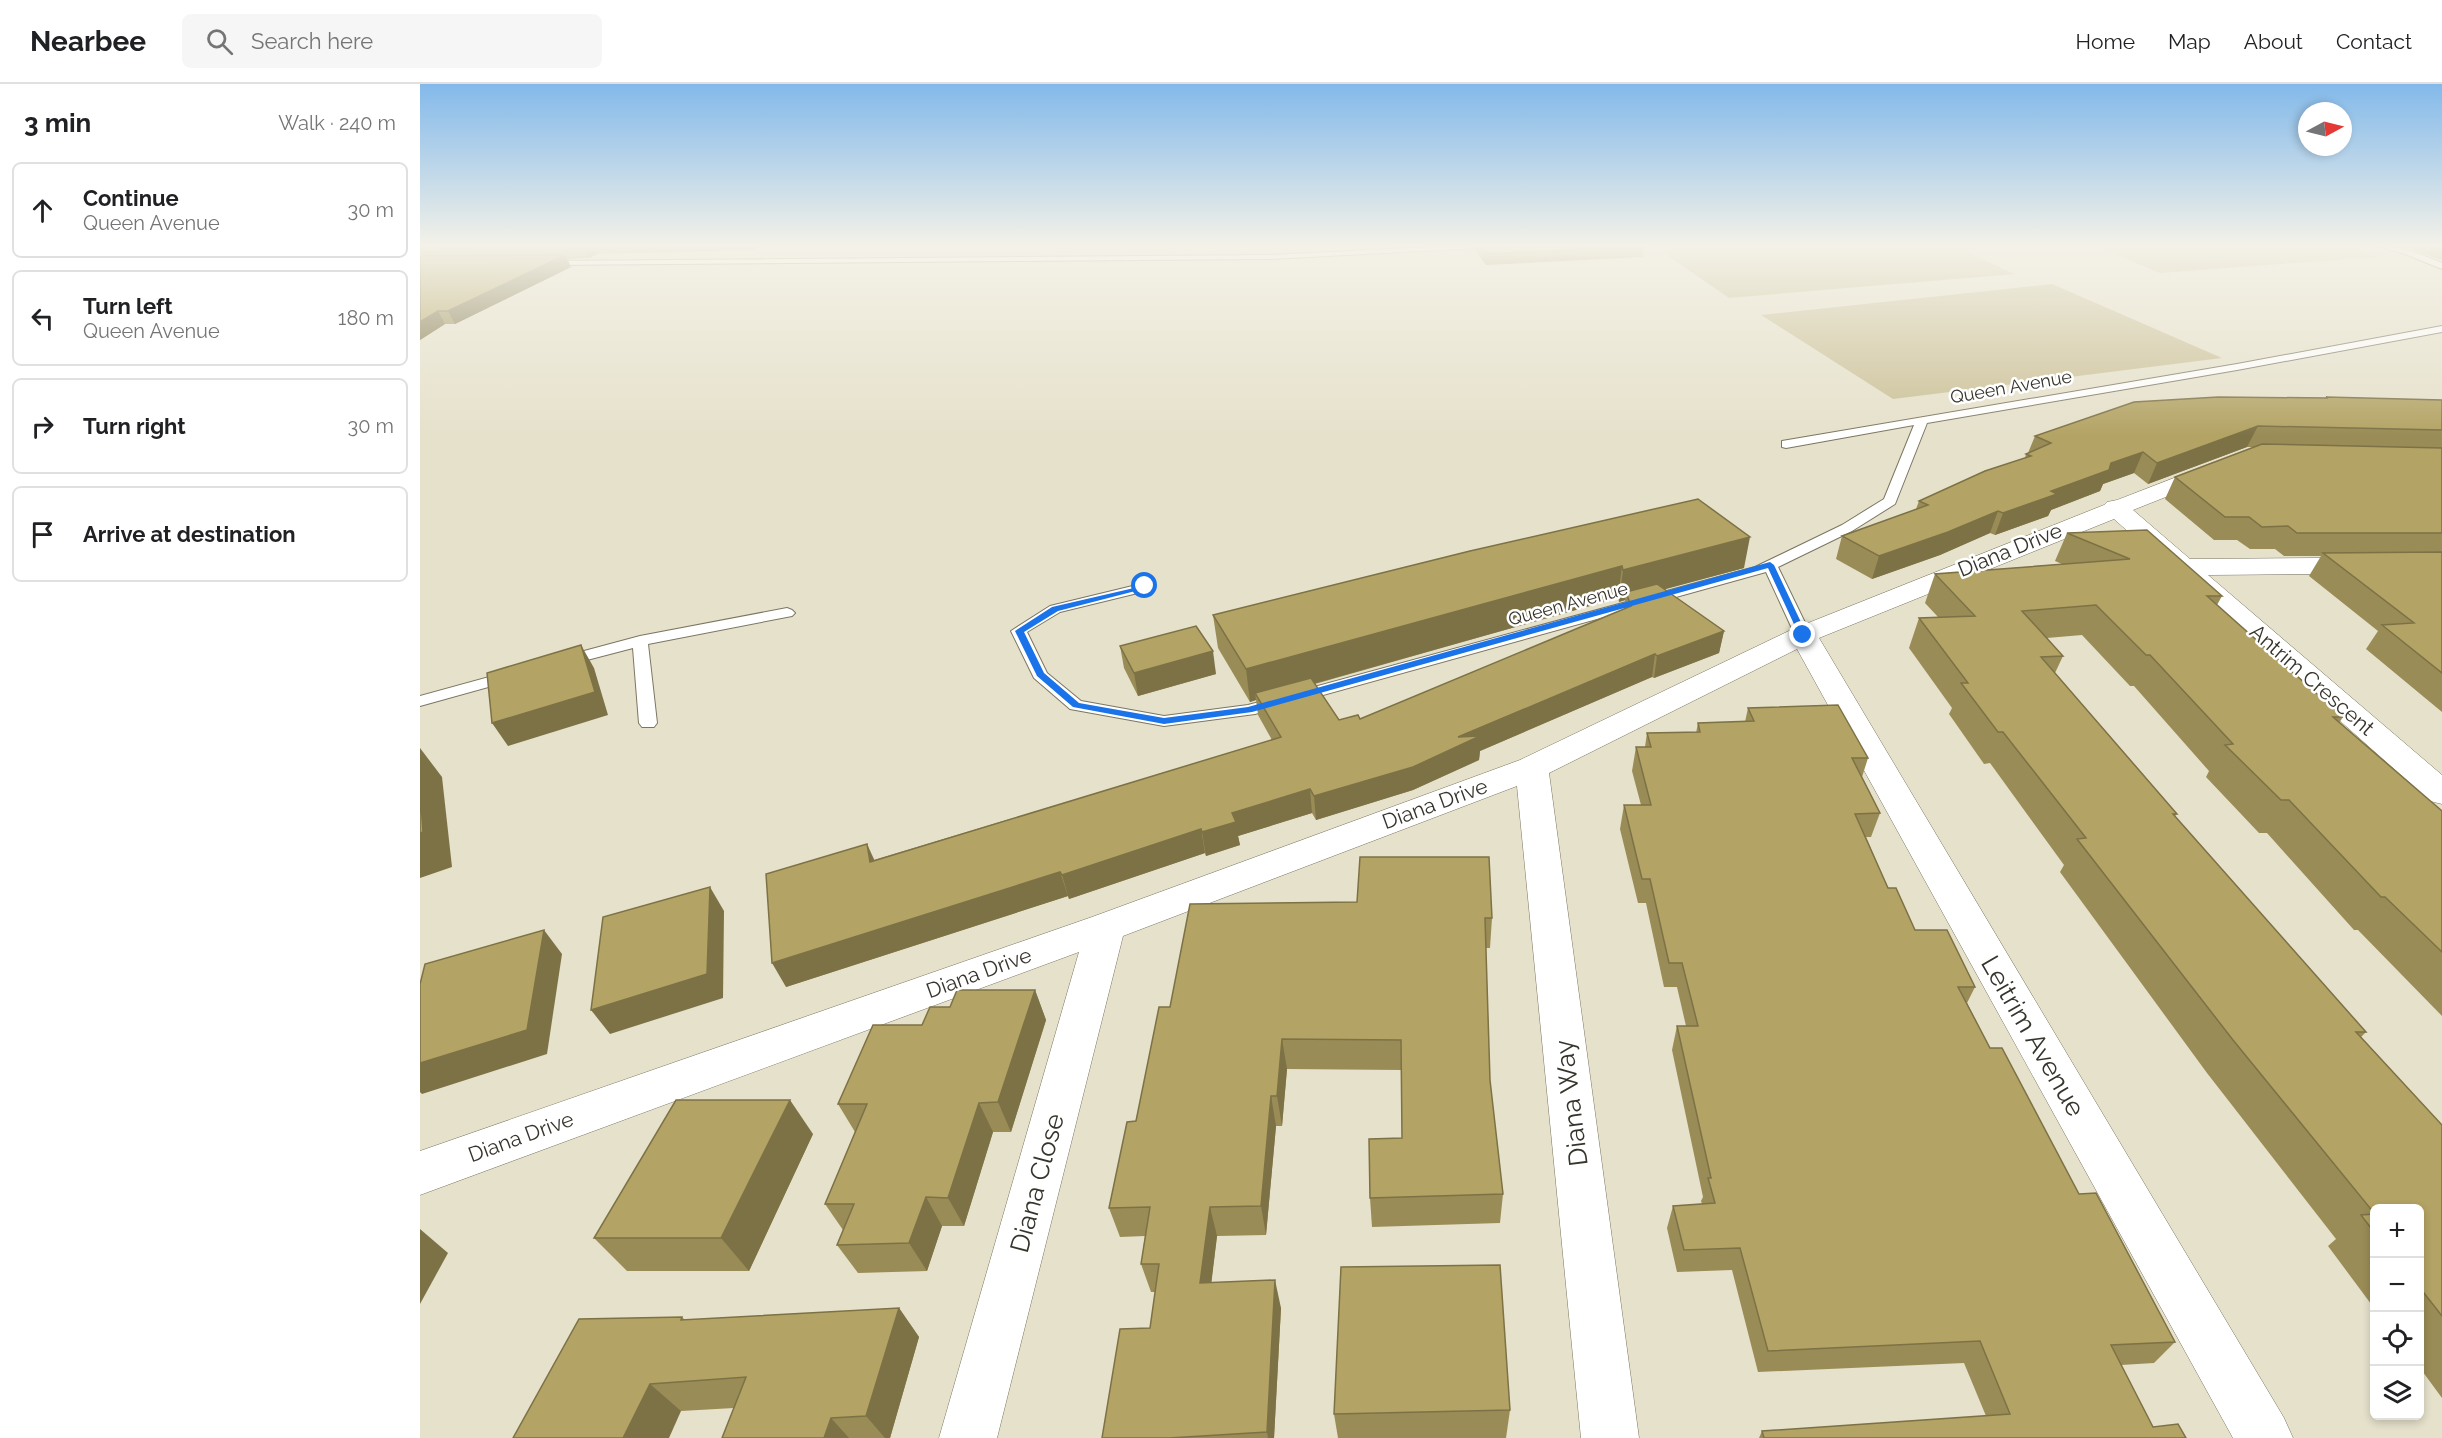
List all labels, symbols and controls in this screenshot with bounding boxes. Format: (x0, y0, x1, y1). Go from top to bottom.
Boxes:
search box (182, 14, 602, 68)
text: Nearbee (30, 25, 146, 58)
icon: search (203, 25, 236, 58)
text: Search here (251, 28, 373, 54)
text: Home (2076, 29, 2135, 54)
text: Map (2168, 29, 2211, 54)
text: About (2244, 29, 2303, 54)
text: Contact (2336, 29, 2412, 54)
north arrow (2298, 102, 2352, 156)
text: 3 min (24, 108, 91, 138)
text: Walk · 240 m (278, 111, 396, 135)
text: Continue (83, 185, 179, 211)
icon: ahead (26, 194, 59, 227)
text: 30 m (348, 198, 394, 222)
text: Queen Avenue (83, 211, 220, 235)
text: Turn left (83, 293, 173, 319)
icon: left (26, 302, 59, 335)
text: 180 m (338, 306, 394, 330)
text: Queen Avenue (83, 319, 220, 343)
street label: Queen Avenue (1949, 365, 2074, 408)
icon: right (26, 410, 59, 443)
text: Turn right (83, 413, 186, 439)
text: 30 m (348, 414, 394, 438)
street label: Diana Drive (1954, 517, 2066, 582)
icon: arrive (26, 518, 59, 551)
text: Arrive at destination (83, 521, 296, 547)
route start (1131, 572, 1157, 598)
street label: Queen Avenue (1506, 577, 1630, 630)
street label: Antrim Crescent (2245, 619, 2380, 740)
route end (1789, 621, 1815, 647)
street label: Diana Drive (1379, 773, 1491, 834)
street label: Diana Drive (923, 942, 1035, 1003)
street label: Leitrim Avenue (1975, 950, 2091, 1122)
street label: Diana Way (1548, 1038, 1594, 1168)
street label: Diana Drive (465, 1106, 577, 1167)
street label: Diana Close (1004, 1110, 1070, 1256)
map controls (2370, 1204, 2424, 1420)
button: + (2370, 1204, 2424, 1258)
button: − (2370, 1258, 2424, 1312)
button: locate (2370, 1312, 2424, 1366)
button: layers (2370, 1366, 2424, 1420)

